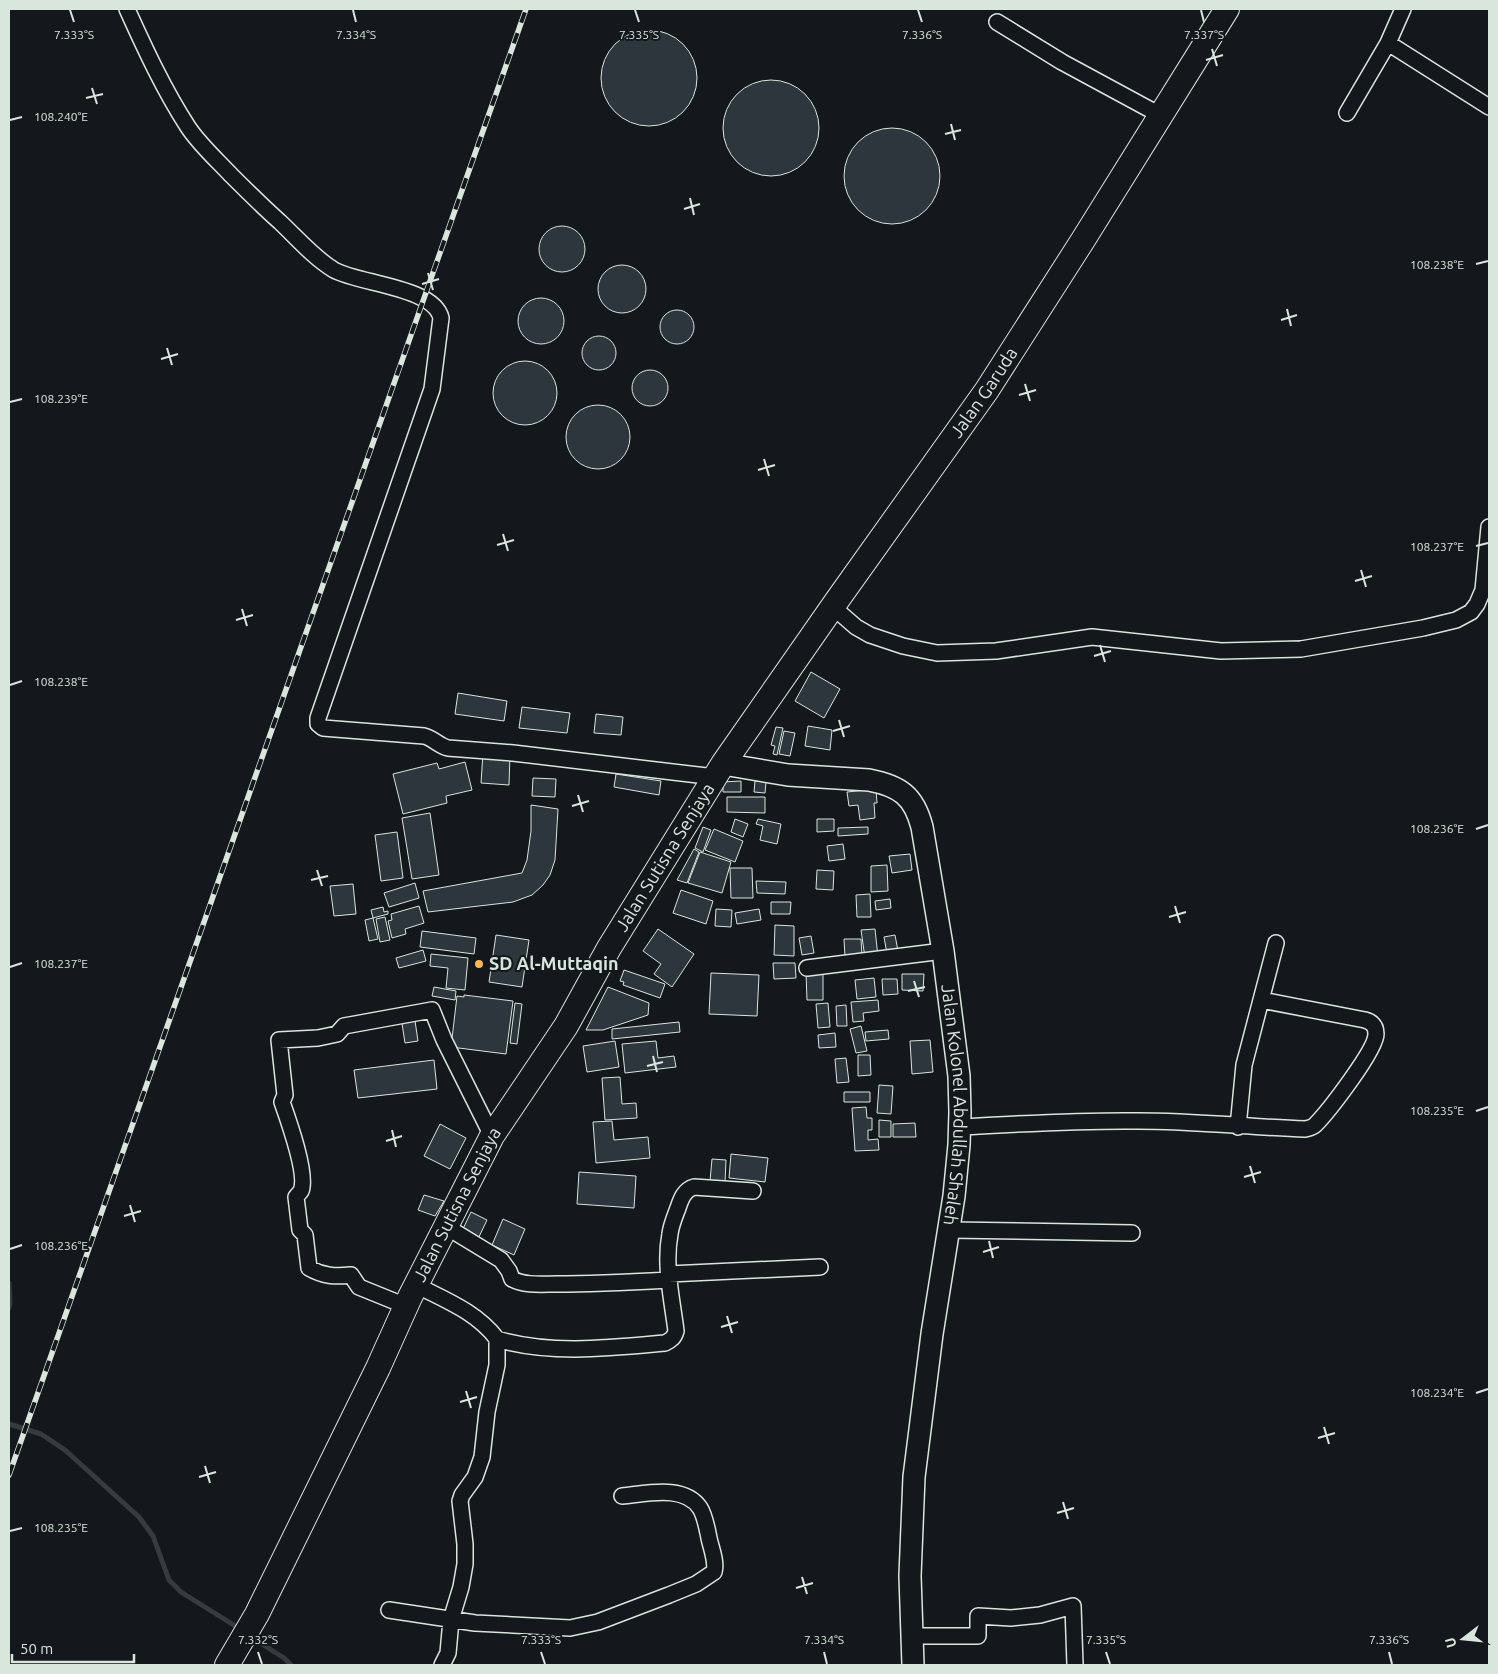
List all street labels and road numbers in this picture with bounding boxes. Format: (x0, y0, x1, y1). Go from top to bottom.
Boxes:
street label: Jalan Garuda (945, 343, 1021, 441)
street label: Jalan Sutisna Senjaya (611, 779, 718, 935)
street label: Jalan Kolonel Abdullah Shaleh (938, 983, 971, 1227)
street label: Jalan Sutisna Senjaya (409, 1123, 504, 1285)

